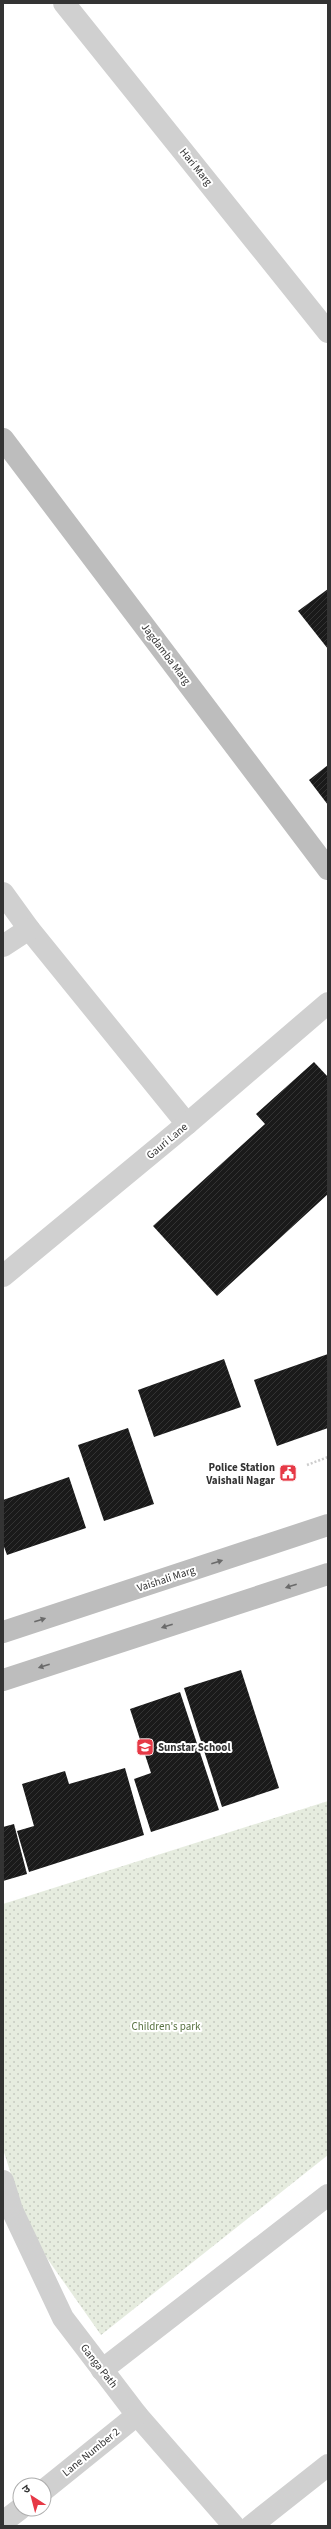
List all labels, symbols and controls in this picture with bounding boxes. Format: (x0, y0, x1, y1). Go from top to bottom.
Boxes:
street label: Hari Marg (176, 145, 216, 189)
street label: Jagdamba Marg (138, 620, 194, 688)
street label: Gauri Lane (143, 1119, 191, 1163)
place label: Police Station Vaishali Nagar (205, 1460, 276, 1488)
public building icon: Police Station Vaishali Nagar (278, 1463, 298, 1483)
one-way arrow (211, 1559, 223, 1565)
street label: Vaishali Marg (135, 1562, 197, 1595)
one-way arrow (285, 1583, 297, 1589)
one-way arrow (34, 1616, 46, 1622)
one-way arrow (161, 1623, 173, 1629)
one-way arrow (37, 1664, 49, 1670)
school or university icon: Sunstar School (135, 1737, 155, 1757)
place label: Sunstar School (158, 1740, 231, 1755)
park label: Children's park (131, 2019, 201, 2034)
street label: Ganga Path (77, 2341, 121, 2391)
street label: Lane Number 2 (59, 2424, 123, 2480)
north arrow (12, 2477, 52, 2517)
text: उ (19, 2481, 34, 2497)

